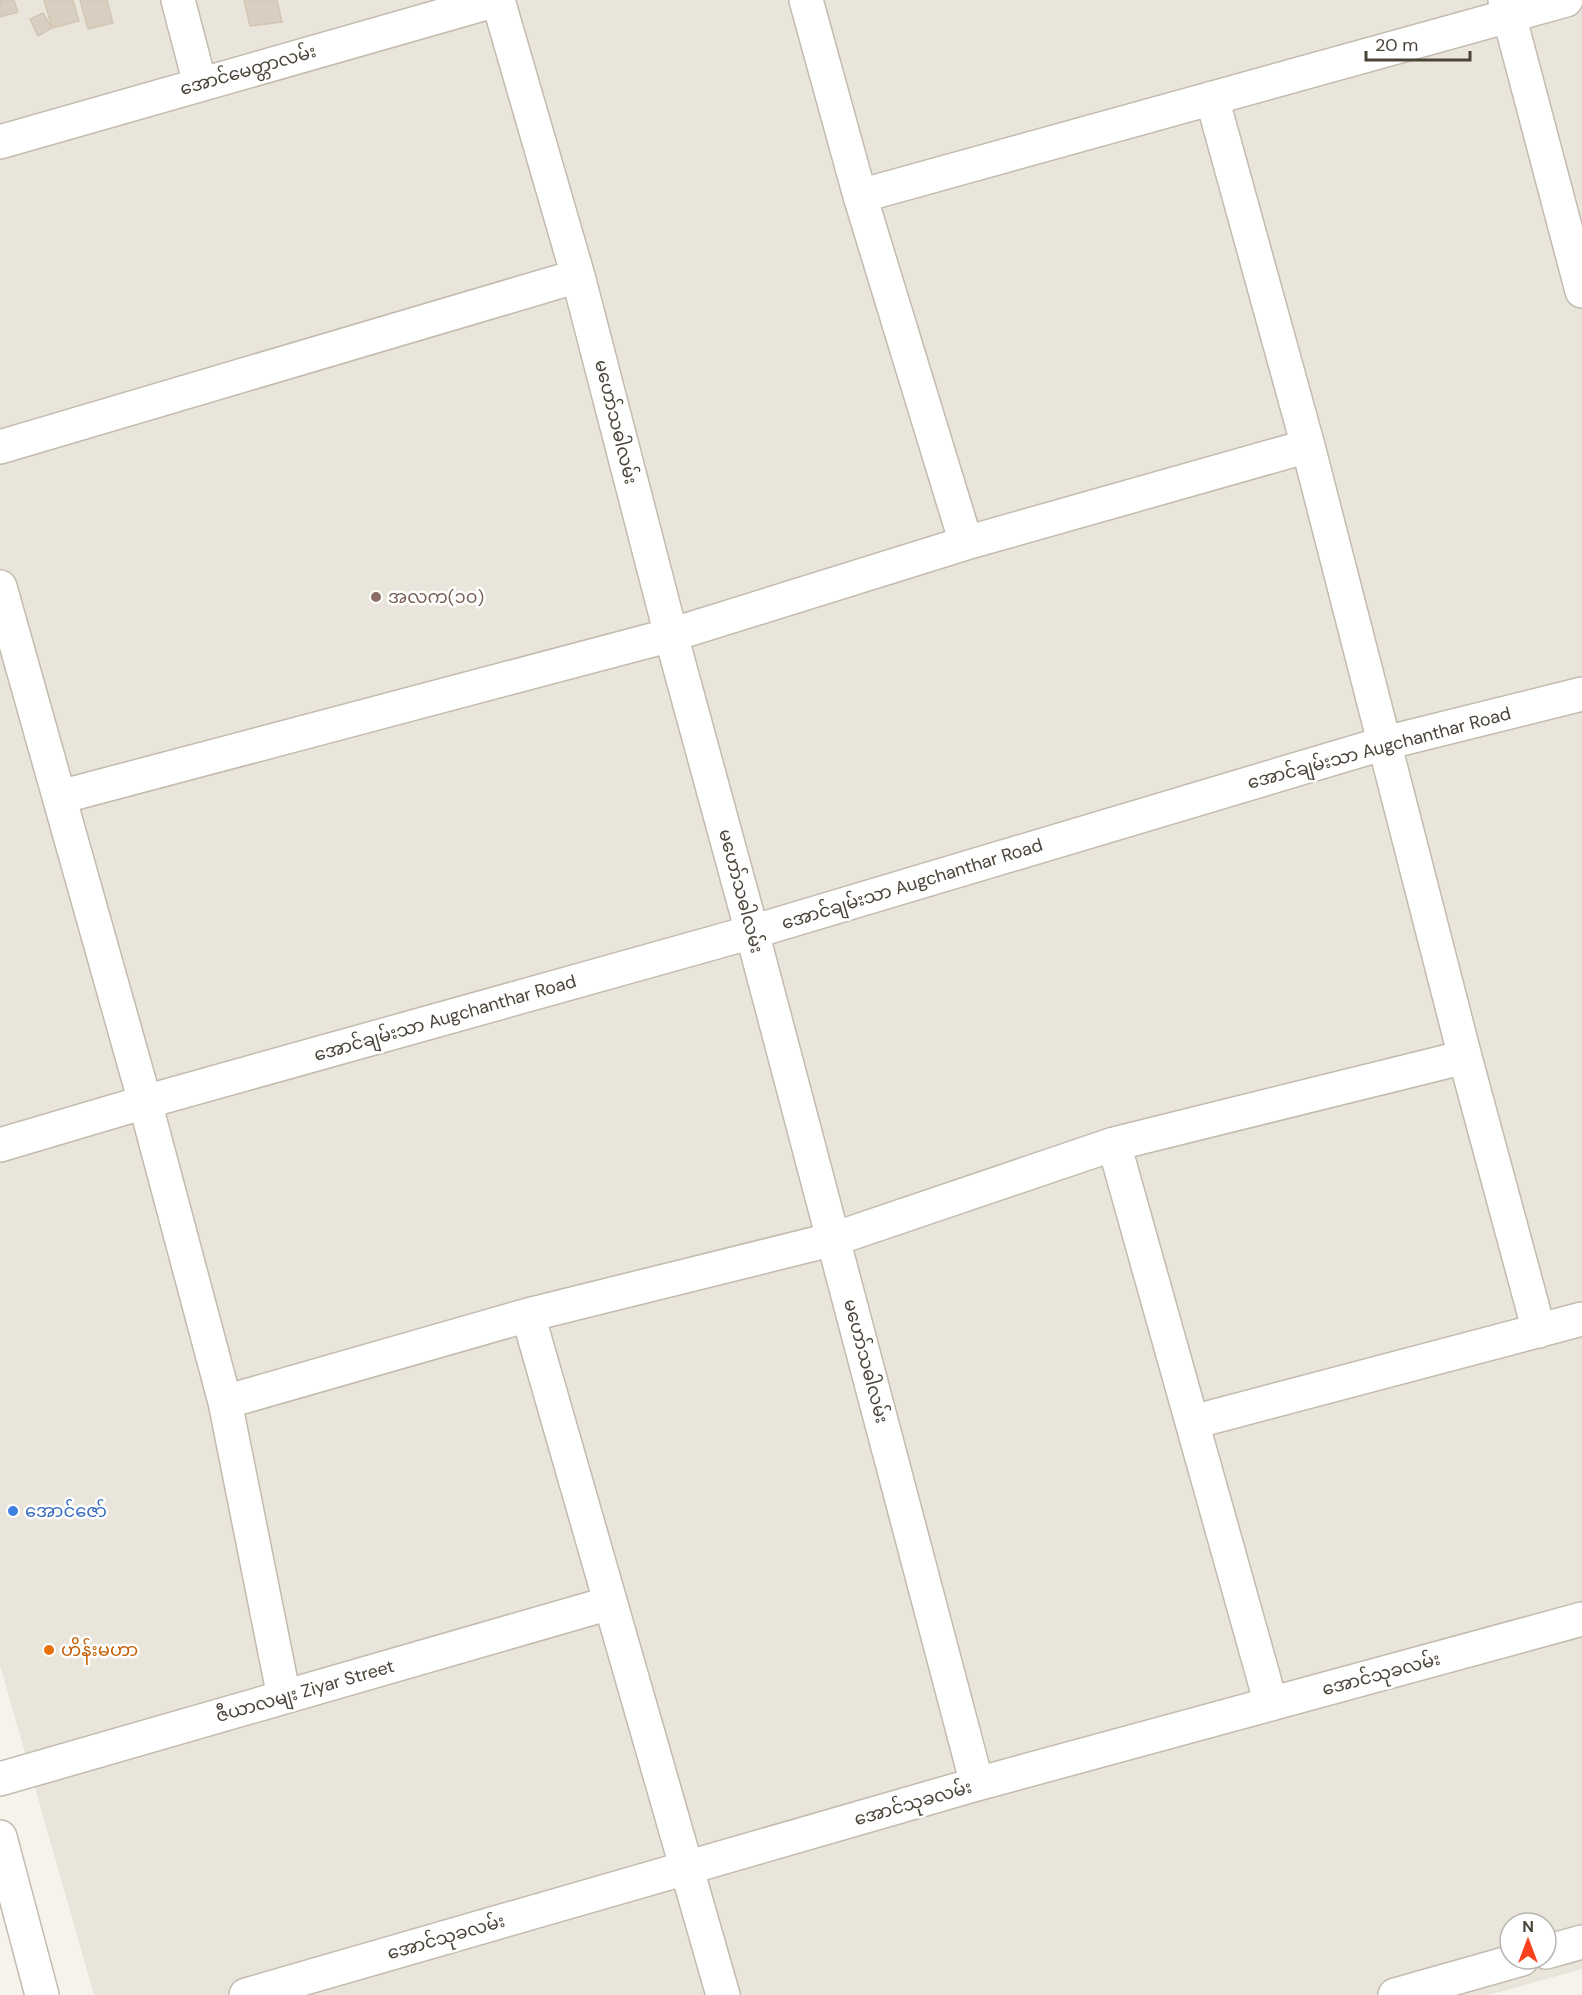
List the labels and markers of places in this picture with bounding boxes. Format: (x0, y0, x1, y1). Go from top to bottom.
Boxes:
place label: အလက(၁၀) (388, 585, 484, 609)
marker: အလက(၁၀) (369, 590, 383, 604)
place label: အောင်ဇော် (25, 1498, 107, 1523)
marker: အောင်ဇော် (6, 1504, 20, 1518)
place label: ဟိန်းမဟာ (61, 1636, 138, 1665)
marker: ဟိန်းမဟာ (42, 1643, 56, 1657)

